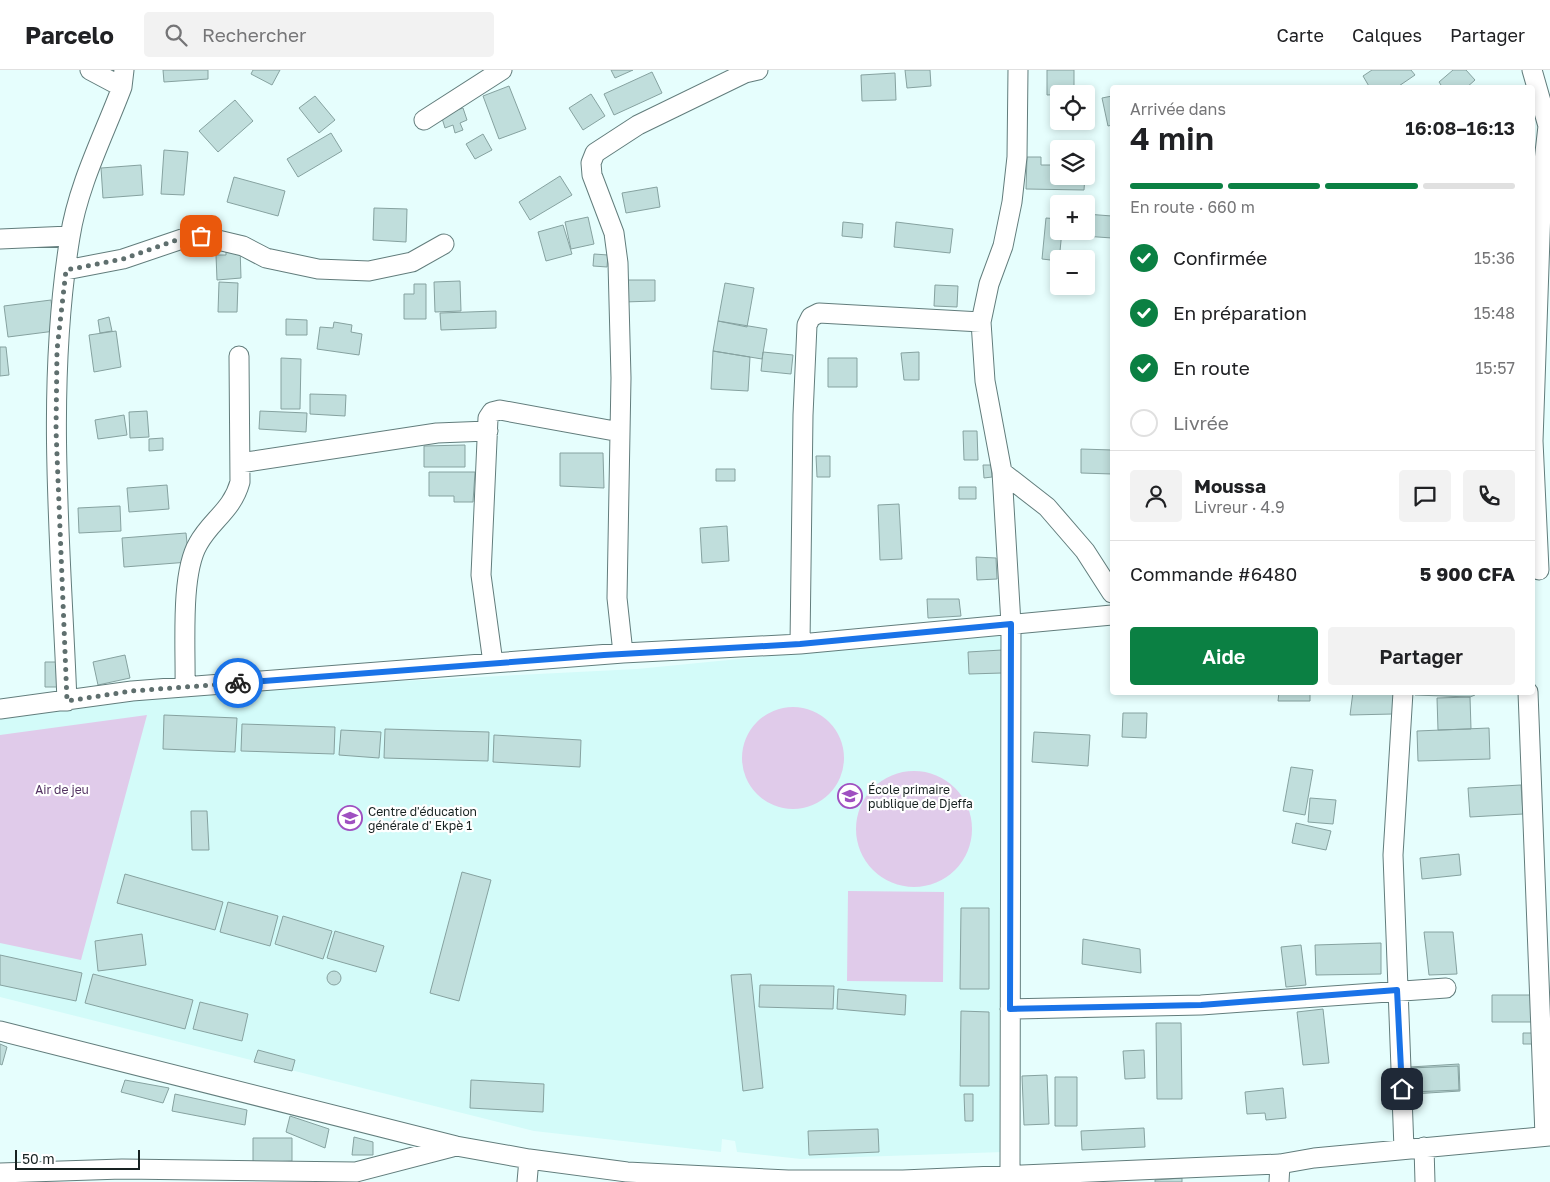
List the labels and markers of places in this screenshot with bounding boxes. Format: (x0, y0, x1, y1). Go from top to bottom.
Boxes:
pin (180, 215, 222, 257)
place label: École primaire publique de Djeffa (868, 782, 973, 811)
school or university icon: École primaire publique de Djeffa (837, 783, 863, 809)
place label: Centre d'éducation générale d' Ekpè 1 (368, 804, 477, 833)
school or university icon: Centre d'éducation générale d' Ekpè 1 (337, 805, 363, 831)
pin (1381, 1068, 1423, 1110)

